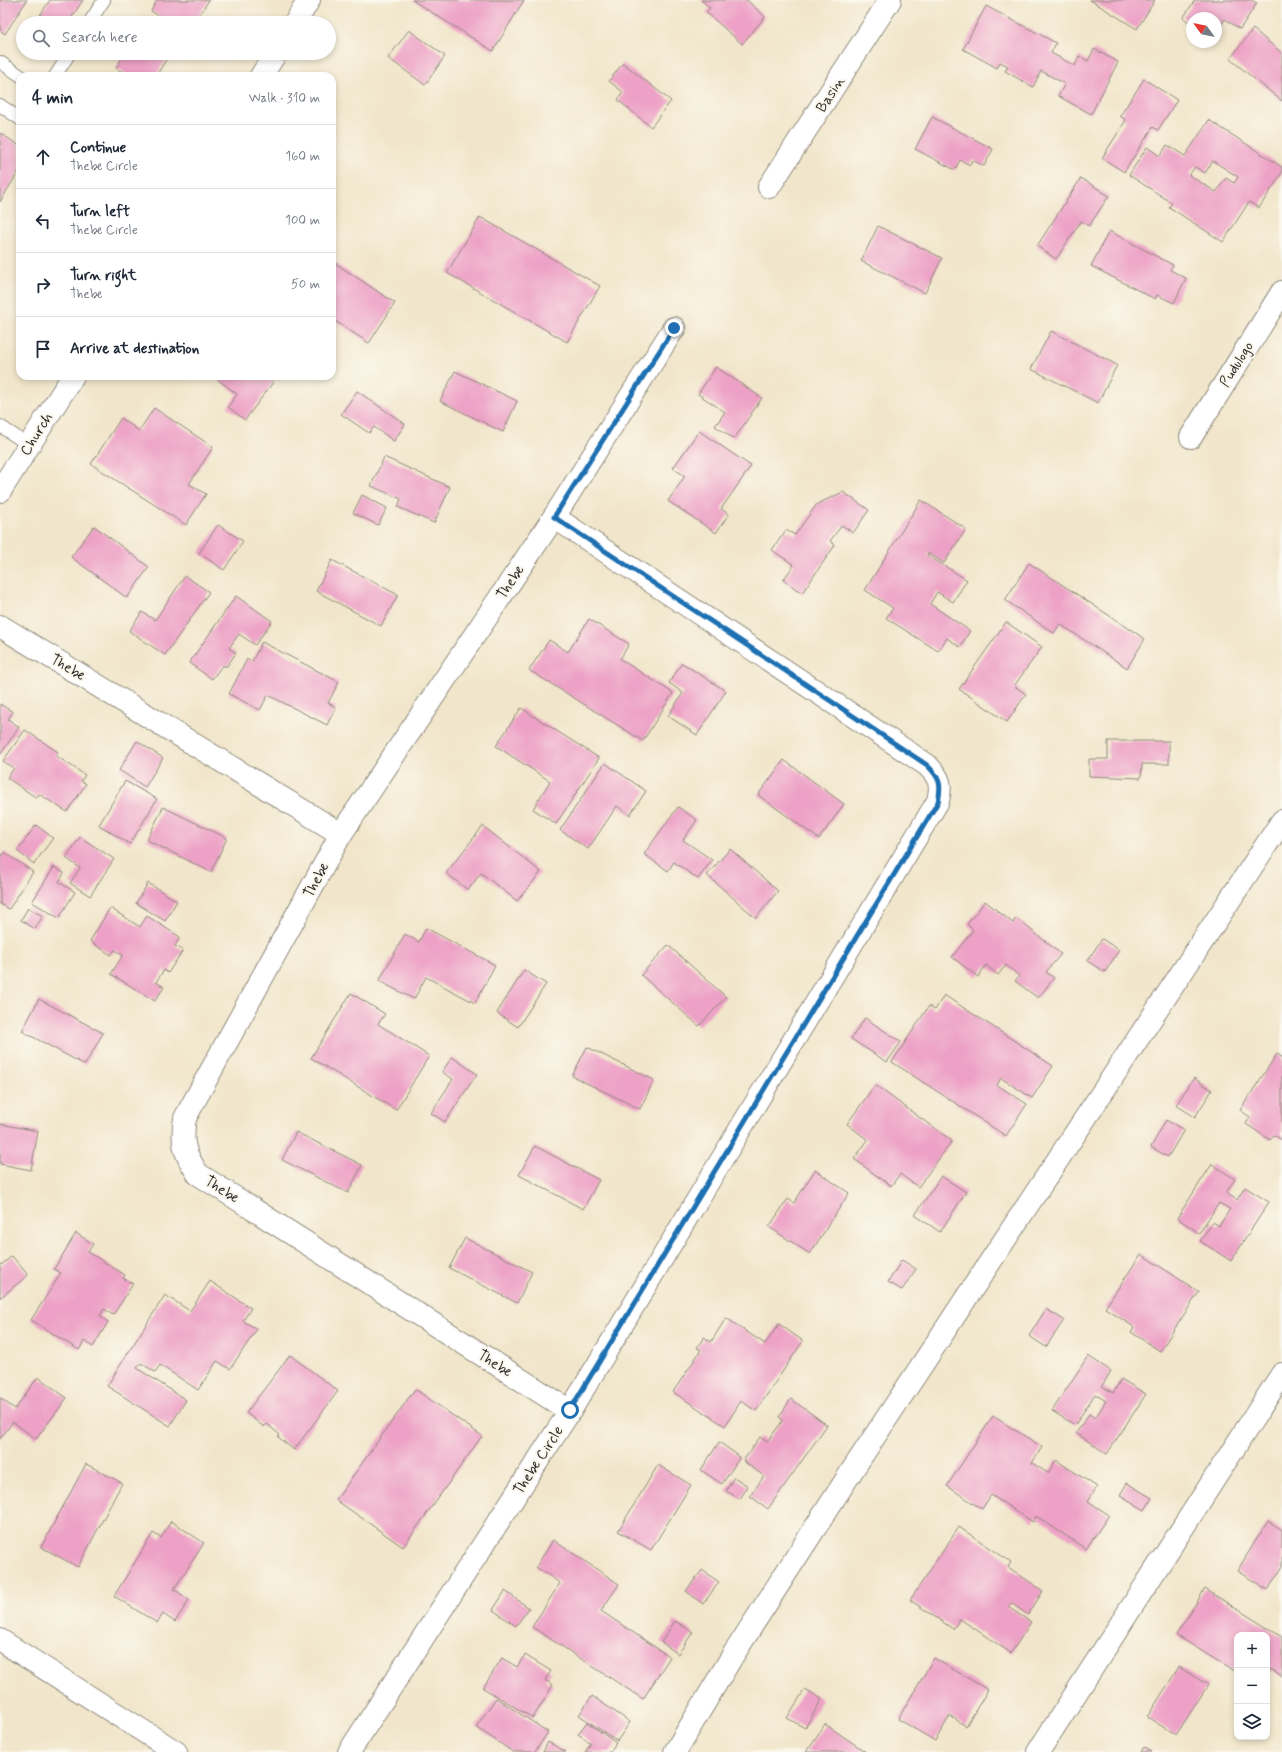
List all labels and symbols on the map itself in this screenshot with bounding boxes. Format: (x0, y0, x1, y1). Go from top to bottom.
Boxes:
north arrow (1186, 12, 1222, 48)
street label: Basin (812, 72, 850, 116)
route end (665, 319, 683, 337)
street label: Pudulogo (1215, 338, 1259, 391)
street label: Church (16, 409, 58, 460)
street label: Thebe (492, 561, 530, 604)
street label: Thebe (46, 650, 89, 686)
street label: Thebe (299, 859, 335, 902)
street label: Thebe (200, 1171, 243, 1209)
street label: Thebe (473, 1345, 516, 1383)
route start (561, 1401, 579, 1419)
street label: Thebe Circle (509, 1422, 569, 1499)

